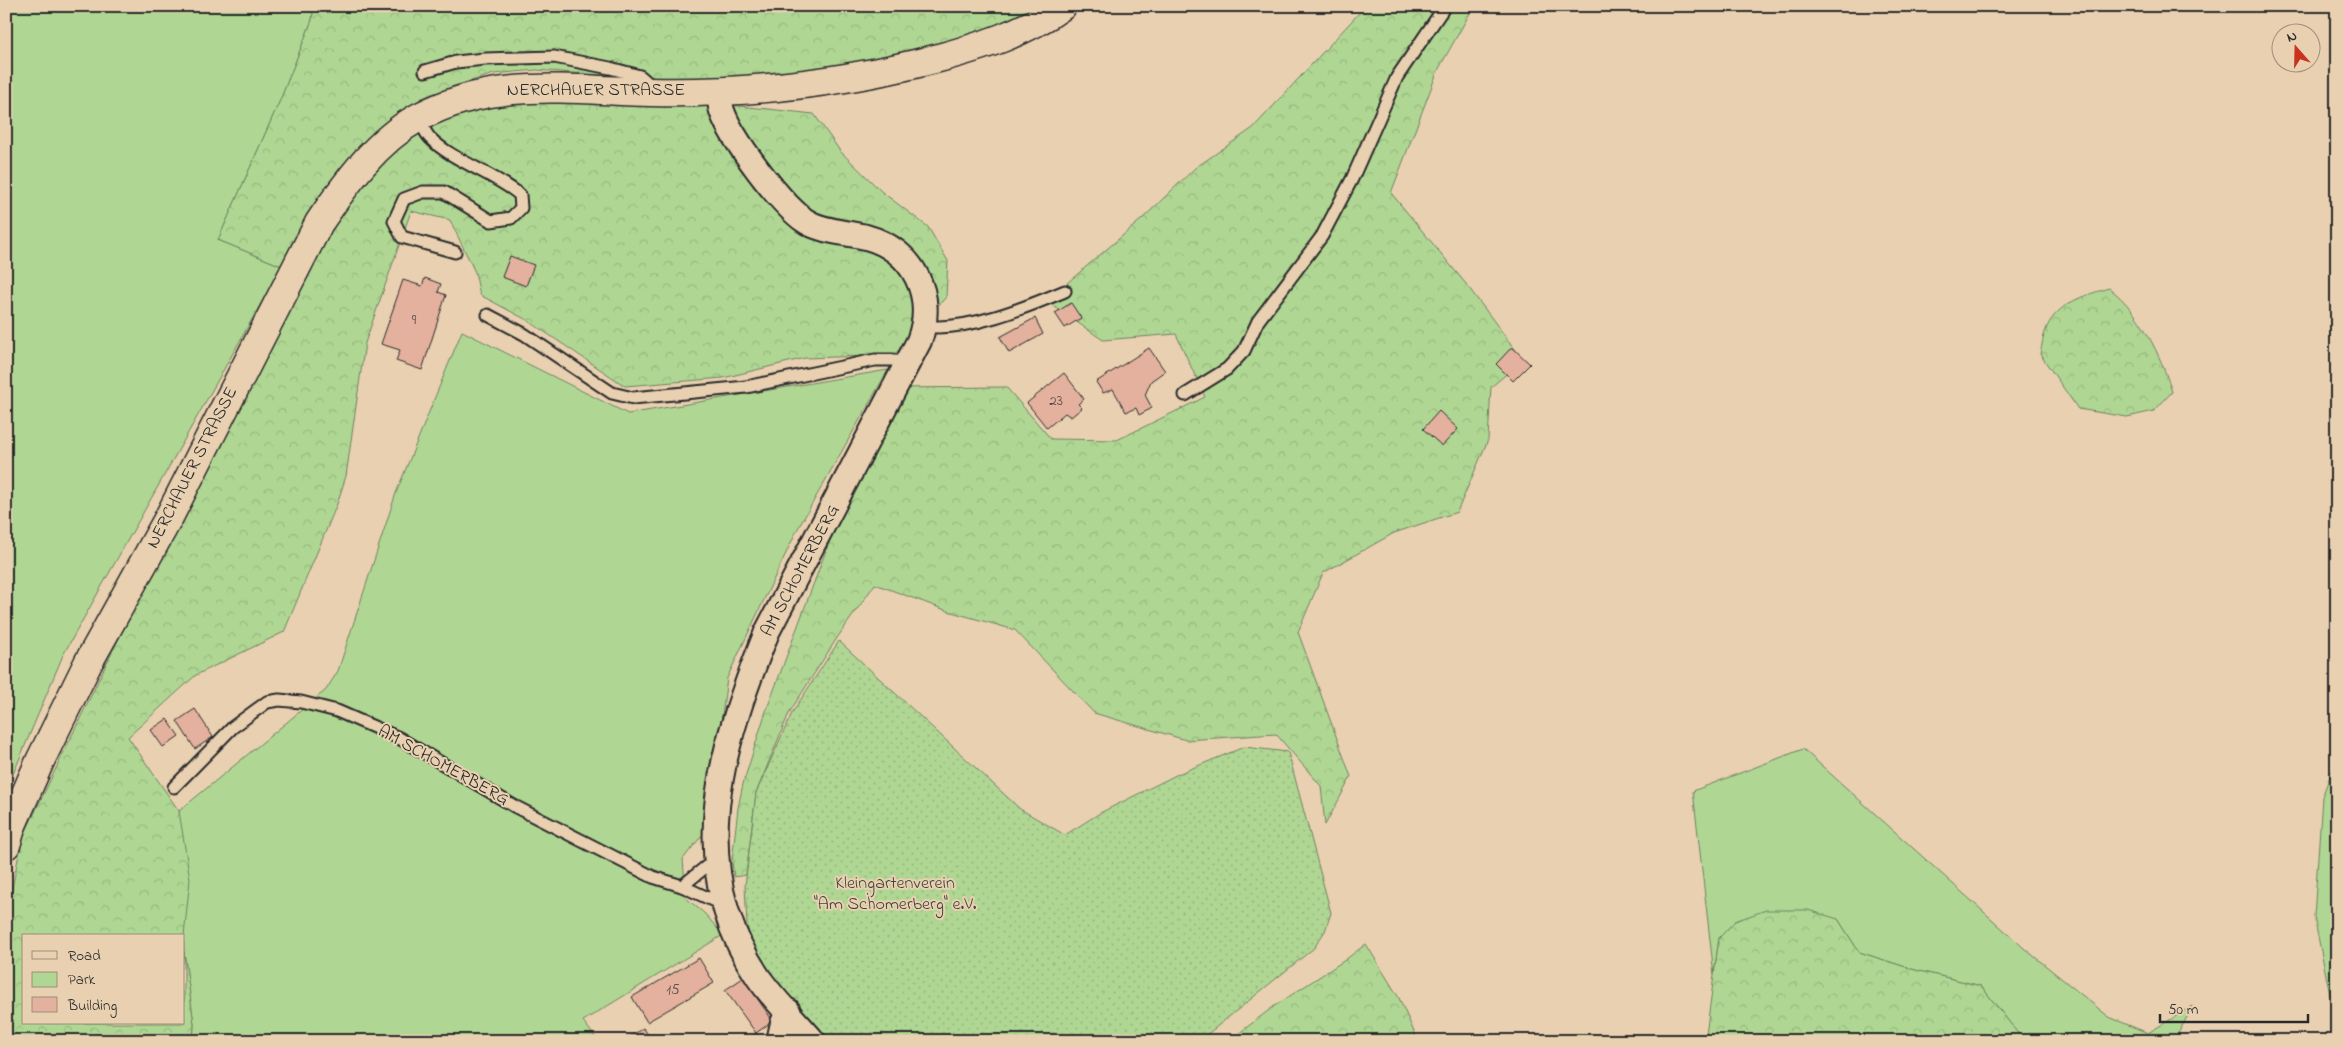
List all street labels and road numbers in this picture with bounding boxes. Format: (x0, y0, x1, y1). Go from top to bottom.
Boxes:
street label: NERCHAUER STRASSE (507, 78, 685, 104)
street label: NERCHAUER STRASSE (141, 383, 245, 553)
street label: AM SCHOMERBERG (755, 500, 847, 642)
street label: AM SCHOMERBERG (373, 719, 513, 813)

